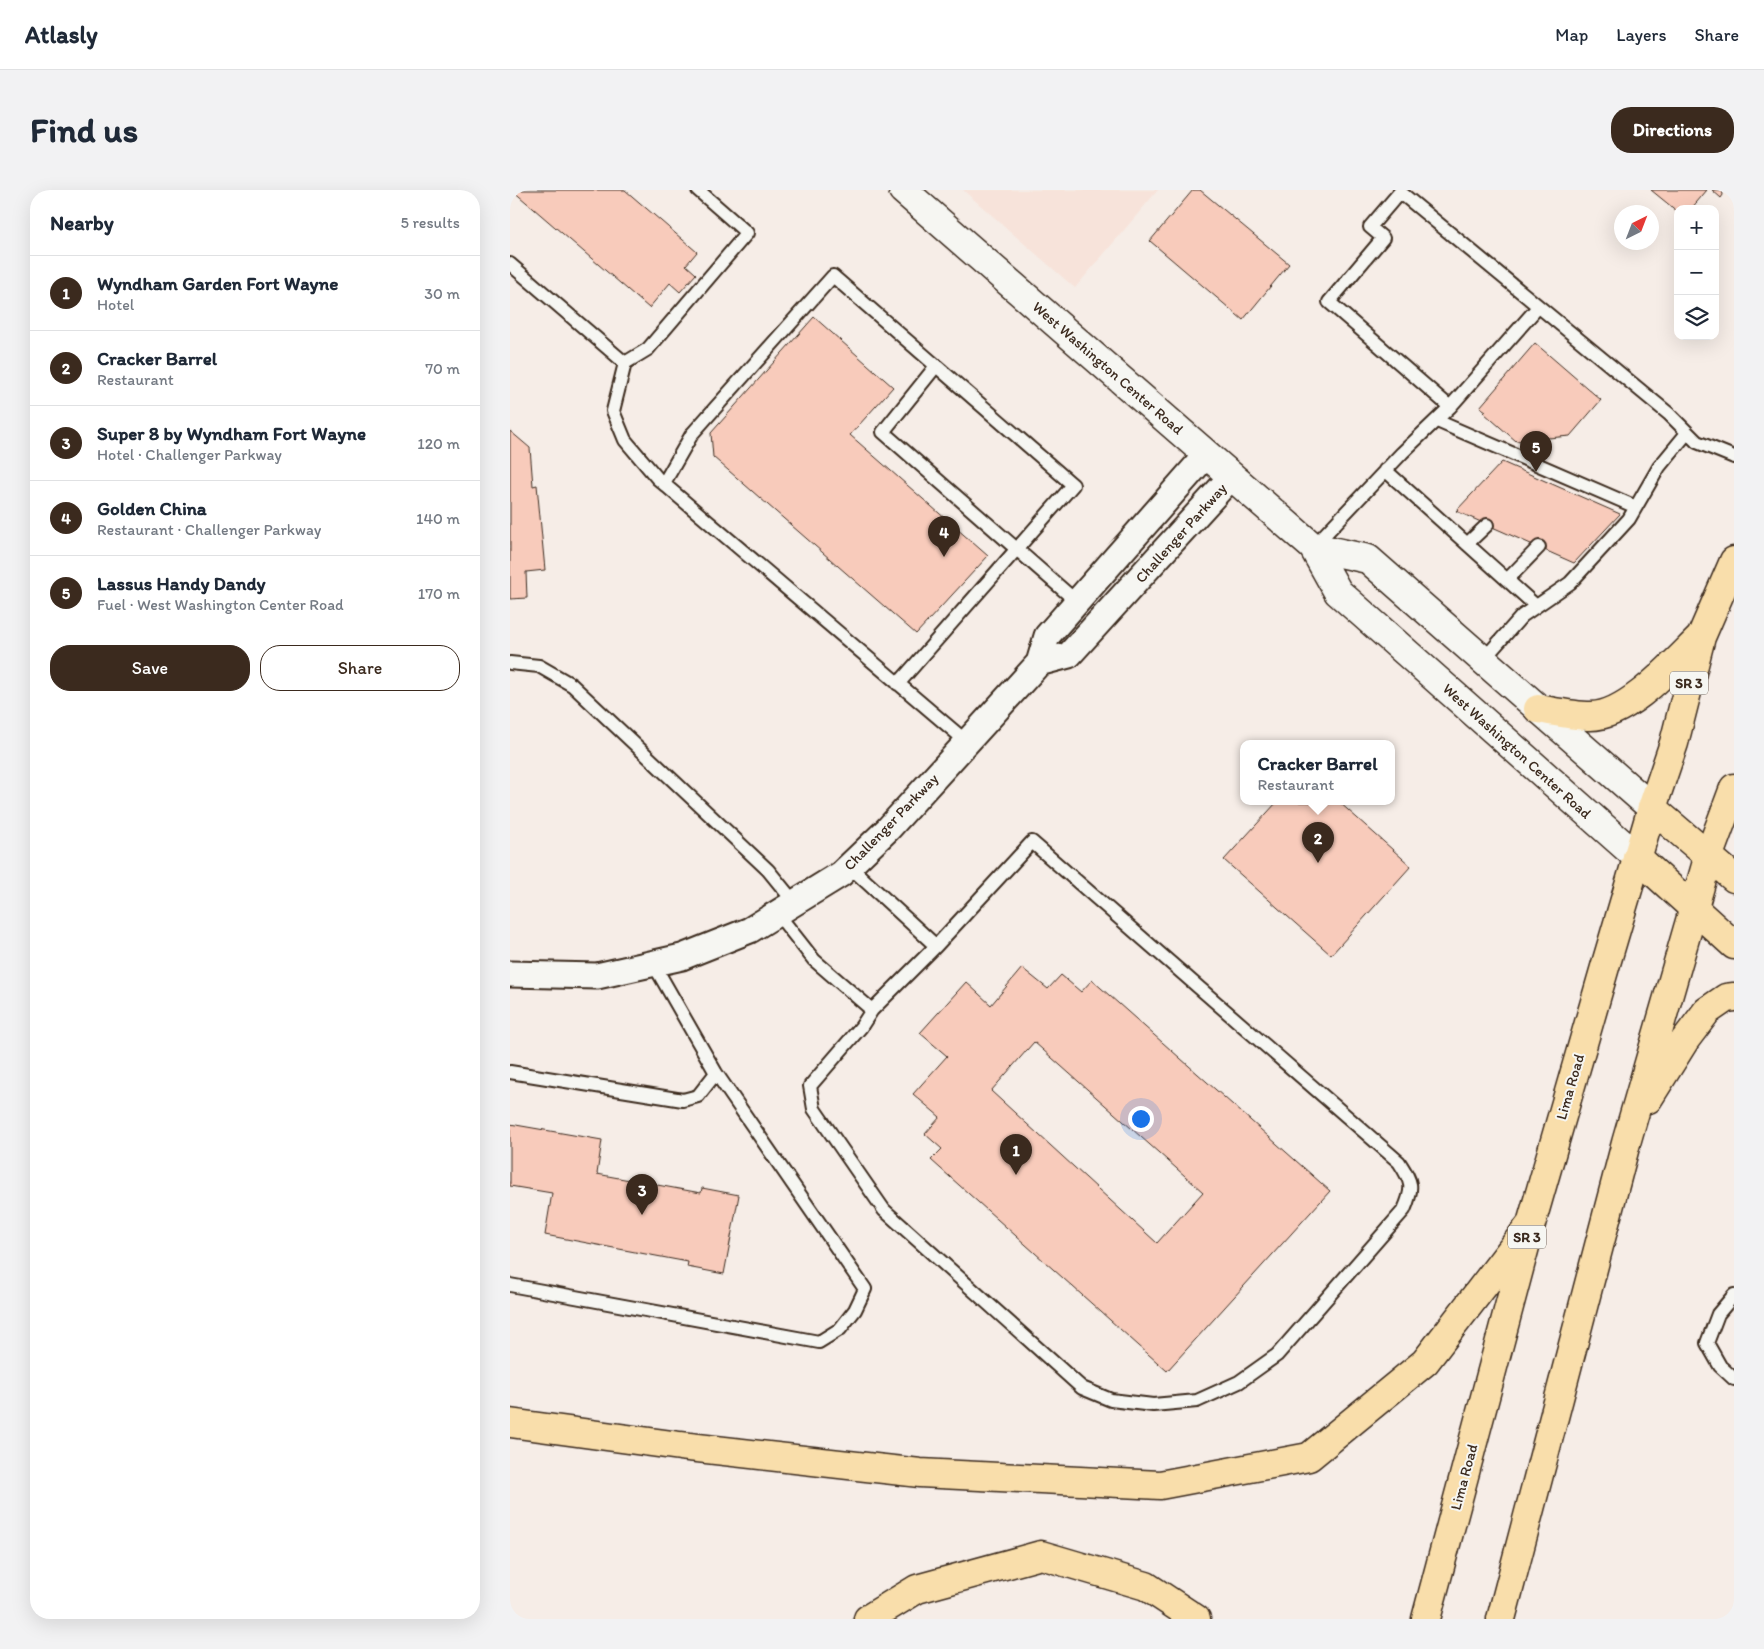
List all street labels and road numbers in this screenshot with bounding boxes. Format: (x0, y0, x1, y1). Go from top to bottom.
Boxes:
street label: West Washington Center Road (1029, 298, 1187, 438)
street label: Challenger Parkway (1132, 479, 1230, 587)
road number: SR 3 (1670, 672, 1708, 694)
street label: West Washington Center Road (1439, 680, 1595, 822)
street label: Challenger Parkway (840, 770, 942, 874)
street label: Lima Road (1552, 1052, 1588, 1122)
road number: SR 3 (1508, 1226, 1546, 1248)
street label: Lima Road (1447, 1442, 1481, 1512)

